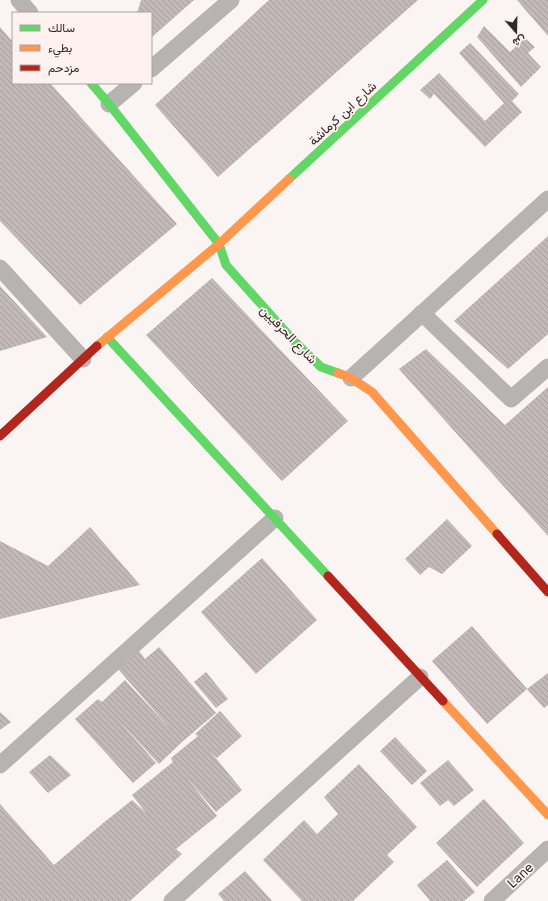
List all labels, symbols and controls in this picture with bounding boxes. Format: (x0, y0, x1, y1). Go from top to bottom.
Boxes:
legend (12, 12, 152, 84)
north arrow (496, 12, 536, 52)
text: سالك (48, 20, 75, 35)
text: ش (511, 33, 528, 50)
text: بطيء (48, 40, 72, 58)
text: مزدحم (48, 60, 79, 76)
street label: شارع ابن كرماشة (305, 78, 381, 150)
street label: شارع الحرفيين (256, 301, 321, 368)
street label: Lane (504, 859, 536, 891)

